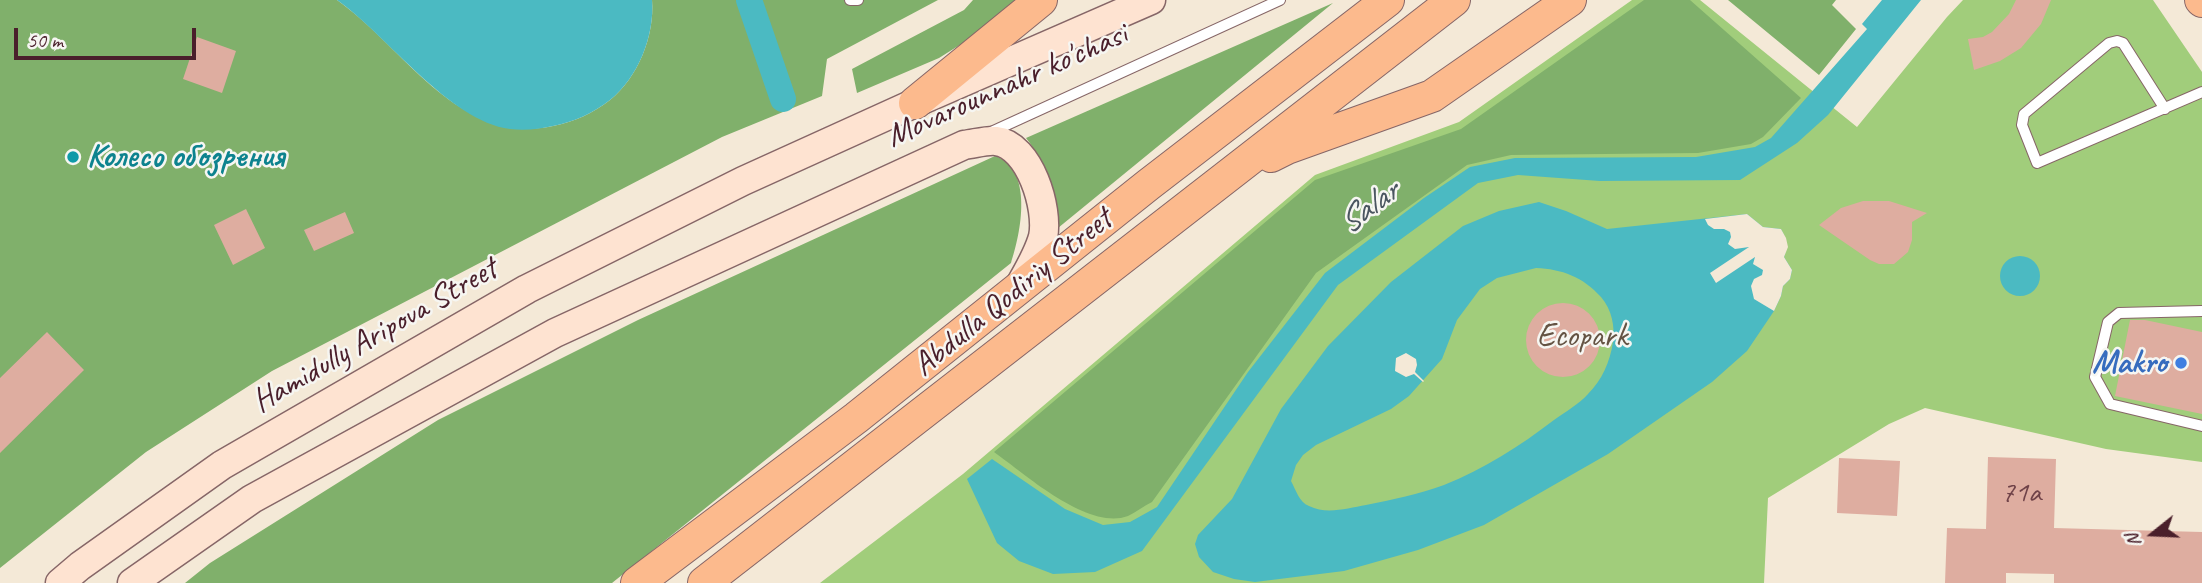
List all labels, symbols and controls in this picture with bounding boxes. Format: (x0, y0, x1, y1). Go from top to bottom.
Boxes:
scale bar (18, 14, 200, 58)
street label: Movarounnahr ko'chasi (880, 15, 1134, 157)
text: 50 m (27, 27, 63, 53)
place label: Колесо обозрения (87, 137, 284, 177)
marker: Колесо обозрения (65, 149, 81, 165)
water label: Salar (1331, 172, 1407, 244)
street label: Abdulla Qodiriy Street (905, 201, 1121, 385)
street label: Hamidully Aripova Street (246, 250, 504, 422)
park label: Ecopark (1537, 317, 1627, 357)
place label: Makro (2092, 343, 2167, 383)
marker: Makro (2173, 355, 2189, 371)
house number: 71а (2001, 475, 2041, 511)
north arrow (2118, 499, 2188, 569)
text: N (2120, 531, 2146, 550)

